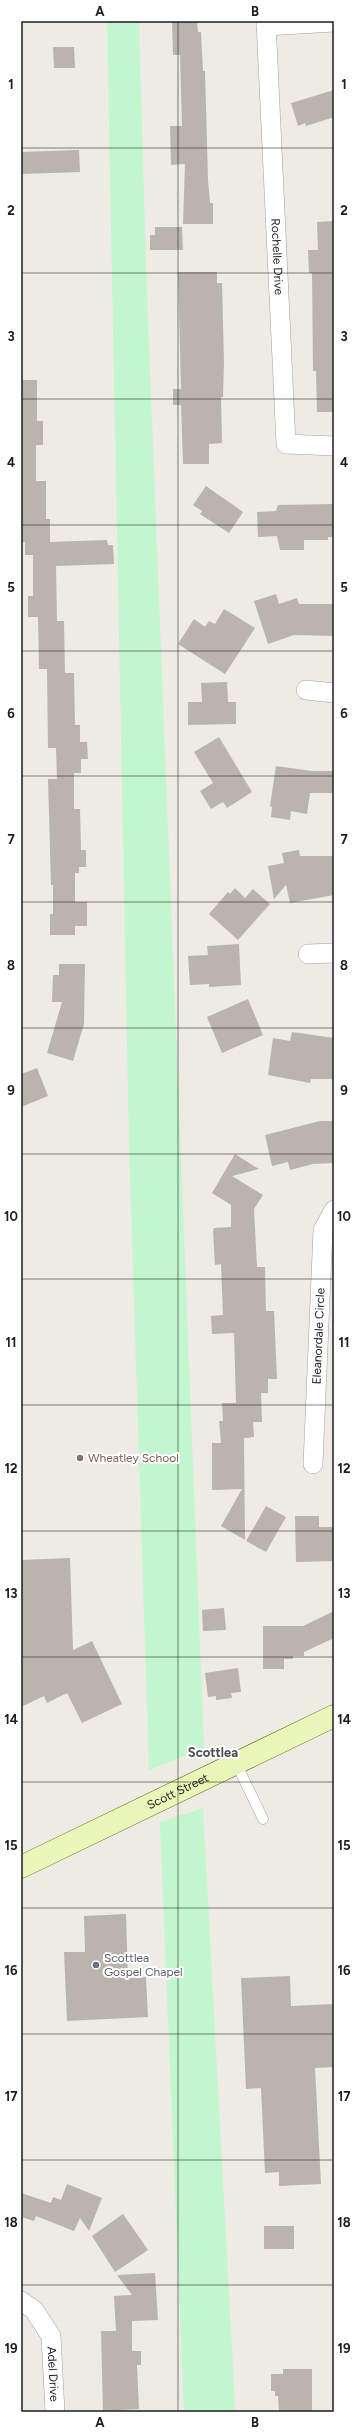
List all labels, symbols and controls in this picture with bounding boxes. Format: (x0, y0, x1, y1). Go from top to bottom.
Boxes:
text: A (95, 4, 105, 19)
text: B (251, 4, 259, 19)
text: 1 (8, 77, 14, 92)
text: 1 (341, 77, 347, 92)
text: 2 (7, 203, 15, 218)
text: 2 (340, 203, 348, 218)
street label: Rochelle Drive (268, 218, 286, 296)
text: 3 (7, 329, 15, 344)
text: 3 (340, 329, 348, 344)
text: 4 (7, 455, 15, 470)
text: 4 (340, 455, 348, 470)
text: 5 (7, 580, 15, 595)
text: 5 (340, 580, 348, 595)
text: 6 (7, 706, 15, 721)
text: 6 (340, 706, 348, 721)
text: 7 (7, 832, 15, 847)
text: 7 (340, 832, 348, 847)
text: 8 (7, 958, 15, 973)
text: 8 (340, 958, 348, 973)
text: 9 (7, 1083, 15, 1098)
text: 9 (340, 1083, 348, 1098)
text: 10 (4, 1209, 18, 1224)
text: 10 (337, 1209, 351, 1224)
street label: Eleanordale Circle (309, 1287, 328, 1385)
text: 11 (6, 1335, 16, 1350)
text: 11 (339, 1335, 349, 1350)
place label: Wheatley School (88, 1451, 179, 1465)
marker: Wheatley School (75, 1453, 85, 1463)
text: 12 (4, 1461, 18, 1476)
text: 12 (337, 1461, 351, 1476)
text: 13 (5, 1586, 17, 1601)
text: 13 (338, 1586, 350, 1601)
text: 14 (4, 1712, 18, 1727)
text: 14 (337, 1712, 351, 1727)
district label: Scottlea (188, 1745, 238, 1760)
street label: Scott Street (145, 1770, 211, 1812)
text: 15 (4, 1838, 18, 1853)
text: 15 (337, 1838, 351, 1853)
place label: Scottlea Gospel Chapel (104, 1951, 183, 1979)
marker: Scottlea Gospel Chapel (91, 1960, 101, 1970)
text: 16 (4, 1963, 18, 1978)
text: 16 (337, 1963, 351, 1978)
text: 17 (5, 2089, 17, 2104)
text: 17 (338, 2089, 350, 2104)
text: 18 (4, 2215, 18, 2230)
text: 18 (337, 2215, 351, 2230)
text: 19 (4, 2341, 18, 2356)
text: 19 (337, 2341, 351, 2356)
street label: Adel Drive (45, 2346, 61, 2402)
text: A (95, 2415, 105, 2430)
text: B (251, 2415, 259, 2430)

